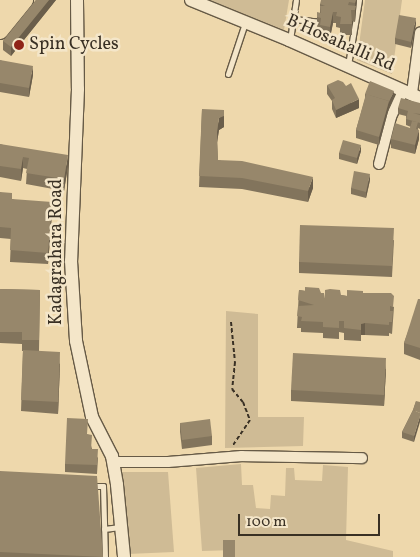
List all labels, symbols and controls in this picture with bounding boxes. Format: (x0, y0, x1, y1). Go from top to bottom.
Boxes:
street label: B Hosahalli Rd (283, 11, 397, 77)
place label: Spin Cycles (29, 34, 119, 56)
marker: Spin Cycles (13, 39, 25, 51)
street label: Kadagrahara Road (46, 179, 68, 325)
scale bar (240, 504, 382, 536)
text: 100 m (246, 512, 286, 533)

